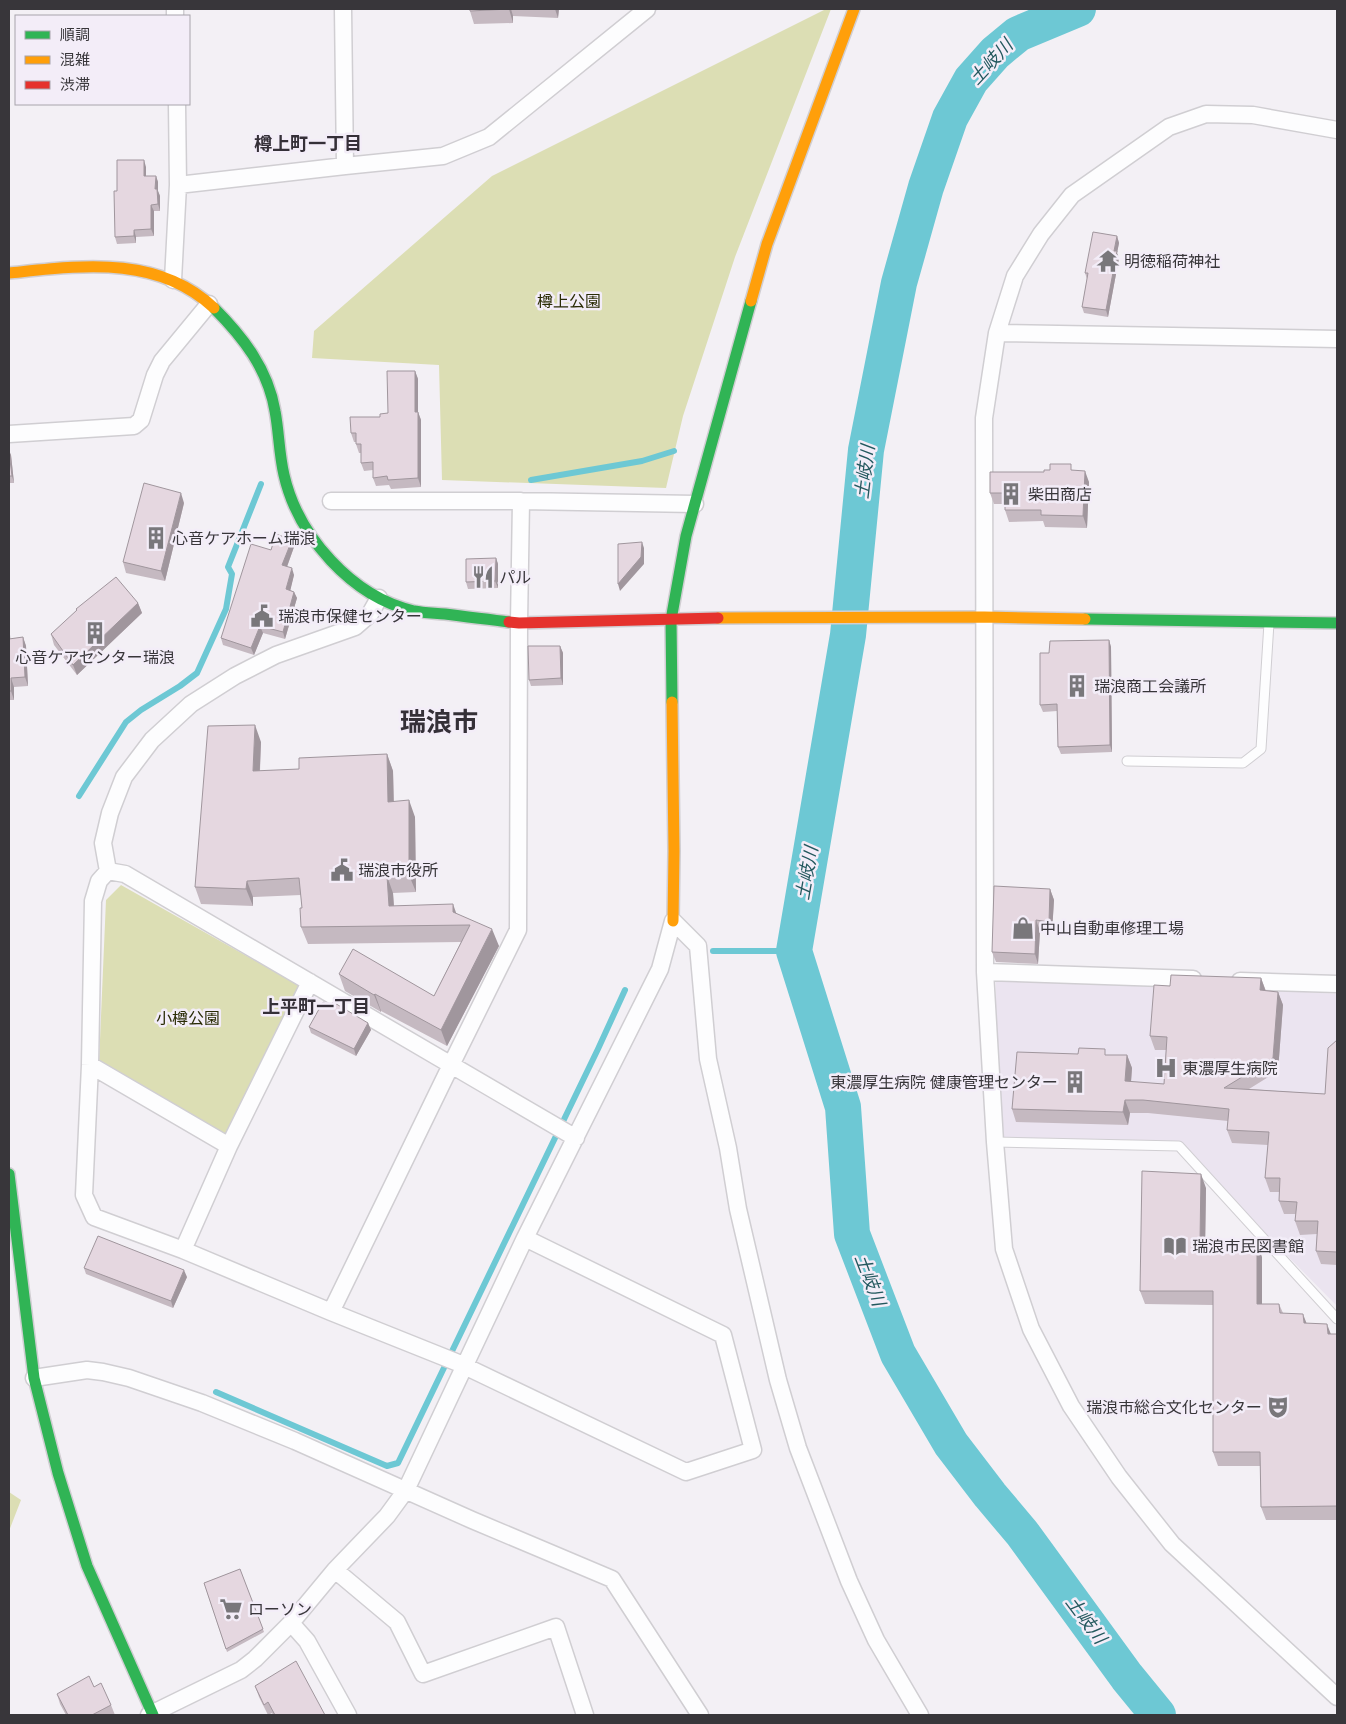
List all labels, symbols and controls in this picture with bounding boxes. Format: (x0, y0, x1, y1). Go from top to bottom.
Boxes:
legend (15, 15, 190, 105)
text: 順調 (60, 25, 90, 44)
water label: 土岐川 (964, 33, 1019, 89)
text: 混雑 (60, 50, 90, 69)
text: 渋滞 (60, 75, 90, 94)
district label: 樽上町一丁目 (254, 132, 362, 155)
temple icon: 明徳稲荷神社 (1095, 248, 1121, 274)
place label: 明徳稲荷神社 (1124, 251, 1220, 272)
park label: 樽上公園 (537, 291, 601, 312)
water label: 土岐川 (850, 442, 879, 500)
building icon: 柴田商店 (998, 481, 1024, 507)
place label: 柴田商店 (1028, 484, 1092, 505)
building icon: 心音ケアホーム瑞浪 (143, 525, 169, 551)
place label: 心音ケアホーム瑞浪 (172, 528, 316, 549)
restaurant icon: パル (470, 564, 496, 590)
place label: パル (499, 567, 531, 588)
public building icon: 瑞浪市保健センター (249, 603, 275, 629)
place label: 瑞浪市保健センター (278, 606, 422, 627)
building icon: 心音ケアセンター瑞浪 (82, 620, 108, 646)
place label: 心音ケアセンター瑞浪 (15, 647, 175, 668)
building icon: 瑞浪商工会議所 (1064, 673, 1090, 699)
place label: 瑞浪商工会議所 (1094, 676, 1206, 697)
district label: 瑞浪市 (400, 705, 478, 739)
water label: 土岐川 (790, 842, 823, 901)
public building icon: 瑞浪市役所 (329, 857, 355, 883)
place label: 瑞浪市役所 (358, 860, 438, 881)
shop icon: 中山自動車修理工場 (1010, 915, 1036, 941)
place label: 中山自動車修理工場 (1040, 918, 1184, 939)
district label: 上平町一丁目 (262, 995, 370, 1018)
park label: 小樽公園 (156, 1008, 220, 1029)
hospital icon: 東濃厚生病院 (1153, 1055, 1179, 1081)
place label: 東濃厚生病院 (1182, 1058, 1278, 1079)
building icon: 東濃厚生病院 健康管理センター (1062, 1069, 1088, 1095)
place label: 東濃厚生病院 健康管理センター (830, 1072, 1058, 1093)
library icon: 瑞浪市民図書館 (1162, 1233, 1188, 1259)
place label: 瑞浪市民図書館 (1192, 1236, 1304, 1257)
water label: 土岐川 (850, 1250, 892, 1311)
theatre icon: 瑞浪市総合文化センター (1265, 1394, 1291, 1420)
place label: 瑞浪市総合文化センター (1086, 1397, 1262, 1418)
water label: 土岐川 (1061, 1591, 1113, 1650)
supermarket icon: ローソン (218, 1596, 244, 1622)
place label: ローソン (248, 1599, 312, 1620)

